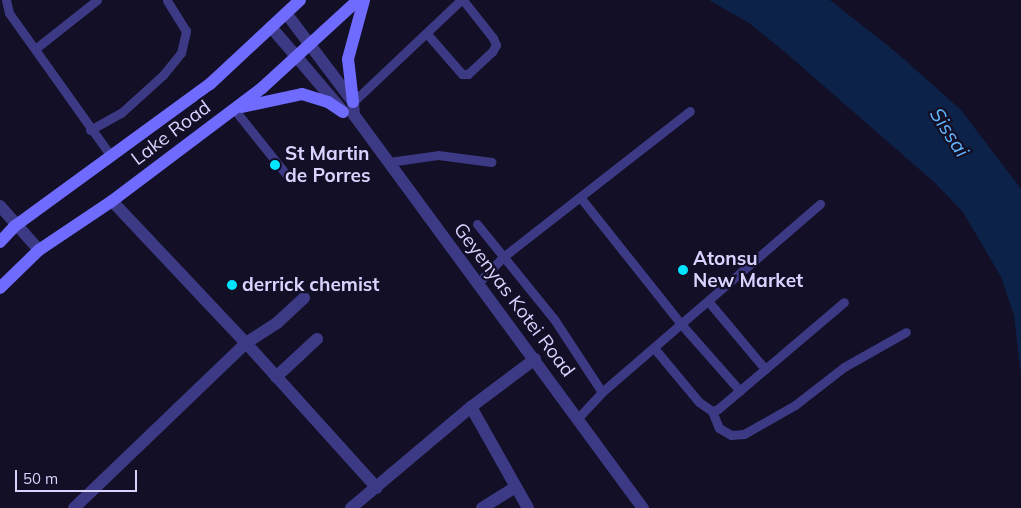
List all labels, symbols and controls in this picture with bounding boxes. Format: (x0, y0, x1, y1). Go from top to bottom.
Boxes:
street label: Lake Road (127, 96, 215, 170)
water label: Sissai (925, 103, 975, 161)
place label: St Martin de Porres (285, 143, 371, 187)
marker: St Martin de Porres (269, 159, 281, 171)
street label: Geyenyas Kotei Road (449, 219, 579, 381)
place label: Atonsu New Market (693, 248, 803, 292)
marker: Atonsu New Market (677, 264, 689, 276)
place label: derrick chemist (242, 274, 379, 296)
marker: derrick chemist (226, 279, 238, 291)
scale bar (18, 460, 140, 492)
text: 50 m (23, 469, 58, 488)

